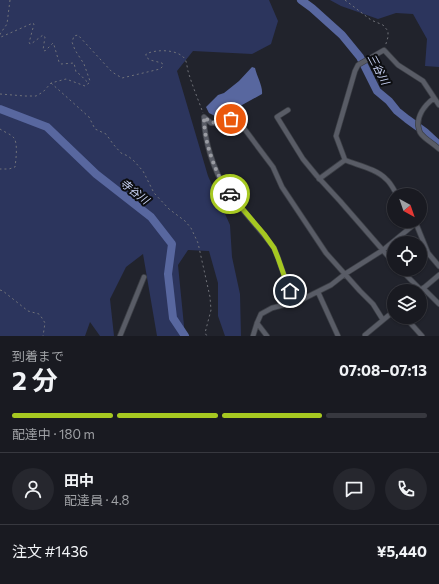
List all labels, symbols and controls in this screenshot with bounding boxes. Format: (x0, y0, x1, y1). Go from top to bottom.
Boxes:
water label: 三谷川 (366, 51, 393, 88)
pin (214, 102, 248, 136)
icon: bag (220, 108, 242, 130)
courier (210, 174, 250, 214)
water label: 寺谷川 (118, 176, 153, 207)
icon: car (219, 183, 241, 205)
north arrow (387, 188, 427, 228)
map controls (387, 188, 427, 324)
button: locate (387, 236, 427, 276)
pin (273, 274, 307, 308)
icon: home (279, 280, 301, 302)
button: layers (387, 284, 427, 324)
text: 到着まで (12, 348, 64, 364)
text: 07:08–07:13 (339, 361, 427, 379)
text: 2 分 (12, 364, 58, 395)
text: 配達中 · 180 m (12, 426, 95, 442)
button: person (12, 468, 54, 510)
button: chat (333, 468, 375, 510)
button: phone (385, 468, 427, 510)
text: 田中 (64, 471, 94, 489)
text: 配達員 · 4.8 (64, 492, 130, 508)
text: 注文 #1436 (12, 542, 88, 560)
text: ¥5,440 (377, 542, 427, 560)

